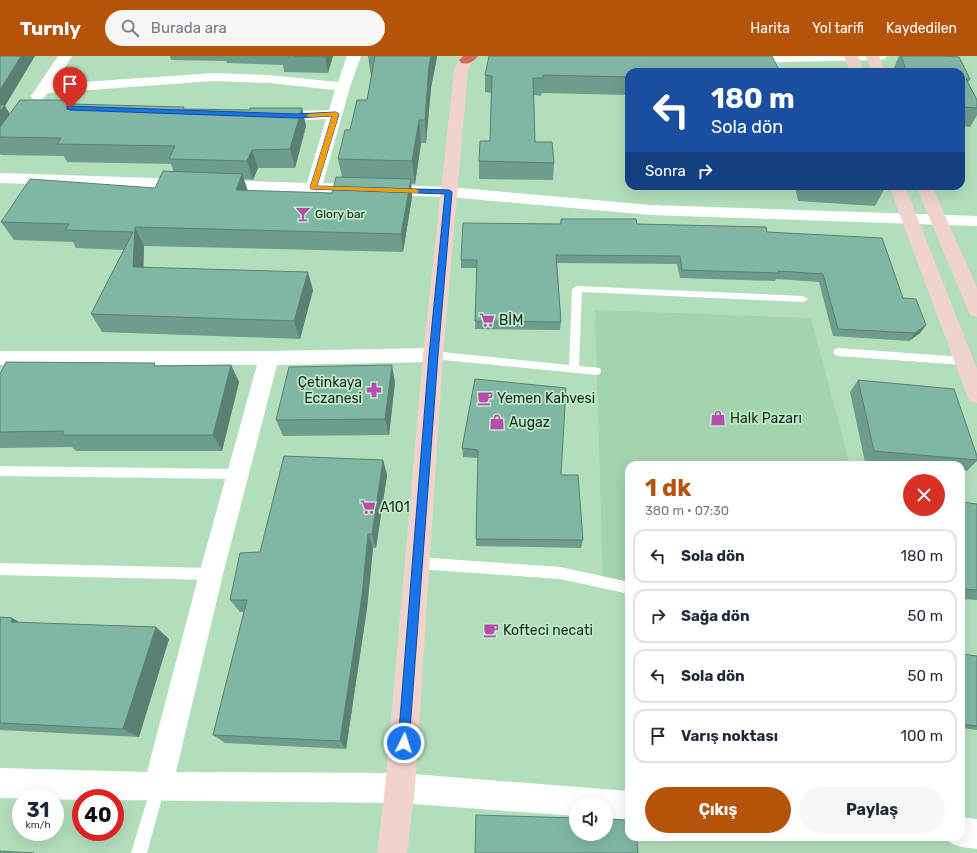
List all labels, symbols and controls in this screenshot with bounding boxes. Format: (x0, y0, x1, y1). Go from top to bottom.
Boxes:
search box (105, 10, 385, 46)
text: Turnly (20, 17, 81, 40)
icon: search (119, 17, 141, 39)
text: Burada ara (151, 19, 227, 37)
text: Harita (750, 20, 790, 37)
text: Yol tarifi (812, 20, 864, 37)
text: Kaydedilen (886, 20, 957, 37)
pin (53, 67, 87, 108)
icon: arrive (59, 73, 81, 95)
text: 180 m (711, 82, 795, 115)
icon: left (645, 84, 697, 136)
text: Sola dön (711, 116, 783, 138)
icon: right (694, 160, 716, 182)
text: Sonra (645, 162, 686, 180)
bar icon: Glory bar (294, 205, 312, 223)
place label: Glory bar (315, 207, 366, 221)
supermarket icon: BİM (478, 311, 496, 329)
place label: BİM (499, 312, 523, 329)
place label: Çetinkaya Eczanesi (298, 374, 362, 407)
pharmacy icon: Çetinkaya Eczanesi (365, 381, 383, 399)
cafe icon: Yemen Kahvesi (476, 389, 494, 407)
place label: Yemen Kahvesi (497, 390, 595, 407)
shop icon: Halk Pazarı (709, 409, 727, 427)
place label: Halk Pazarı (730, 410, 802, 427)
shop icon: Augaz (488, 413, 506, 431)
place label: Augaz (509, 414, 550, 431)
text: 1 dk (645, 474, 691, 502)
button: close (903, 474, 945, 516)
supermarket icon: A101 (359, 498, 377, 516)
place label: A101 (380, 499, 410, 516)
text: 380 m · 07:30 (645, 503, 729, 518)
icon: left (647, 545, 669, 567)
text: Sola dön (681, 547, 745, 565)
text: 180 m (901, 547, 943, 565)
icon: right (647, 605, 669, 627)
text: Sağa dön (681, 607, 750, 625)
text: 50 m (908, 607, 943, 625)
cafe icon: Kofteci necati (482, 621, 500, 639)
place label: Kofteci necati (503, 622, 593, 639)
icon: left (647, 665, 669, 687)
text: Sola dön (681, 667, 745, 685)
text: 50 m (908, 667, 943, 685)
position arrow (383, 722, 425, 764)
icon: arrive (647, 725, 669, 747)
text: Varış noktası (681, 727, 778, 745)
text: 100 m (901, 727, 943, 745)
button: Çıkış (645, 787, 791, 833)
button: Paylaş (799, 787, 945, 833)
speed limit sign: 40 (72, 789, 124, 841)
map controls (569, 797, 613, 841)
button: sound (569, 797, 613, 841)
text: 31 (27, 798, 49, 822)
text: km/h (26, 819, 50, 831)

